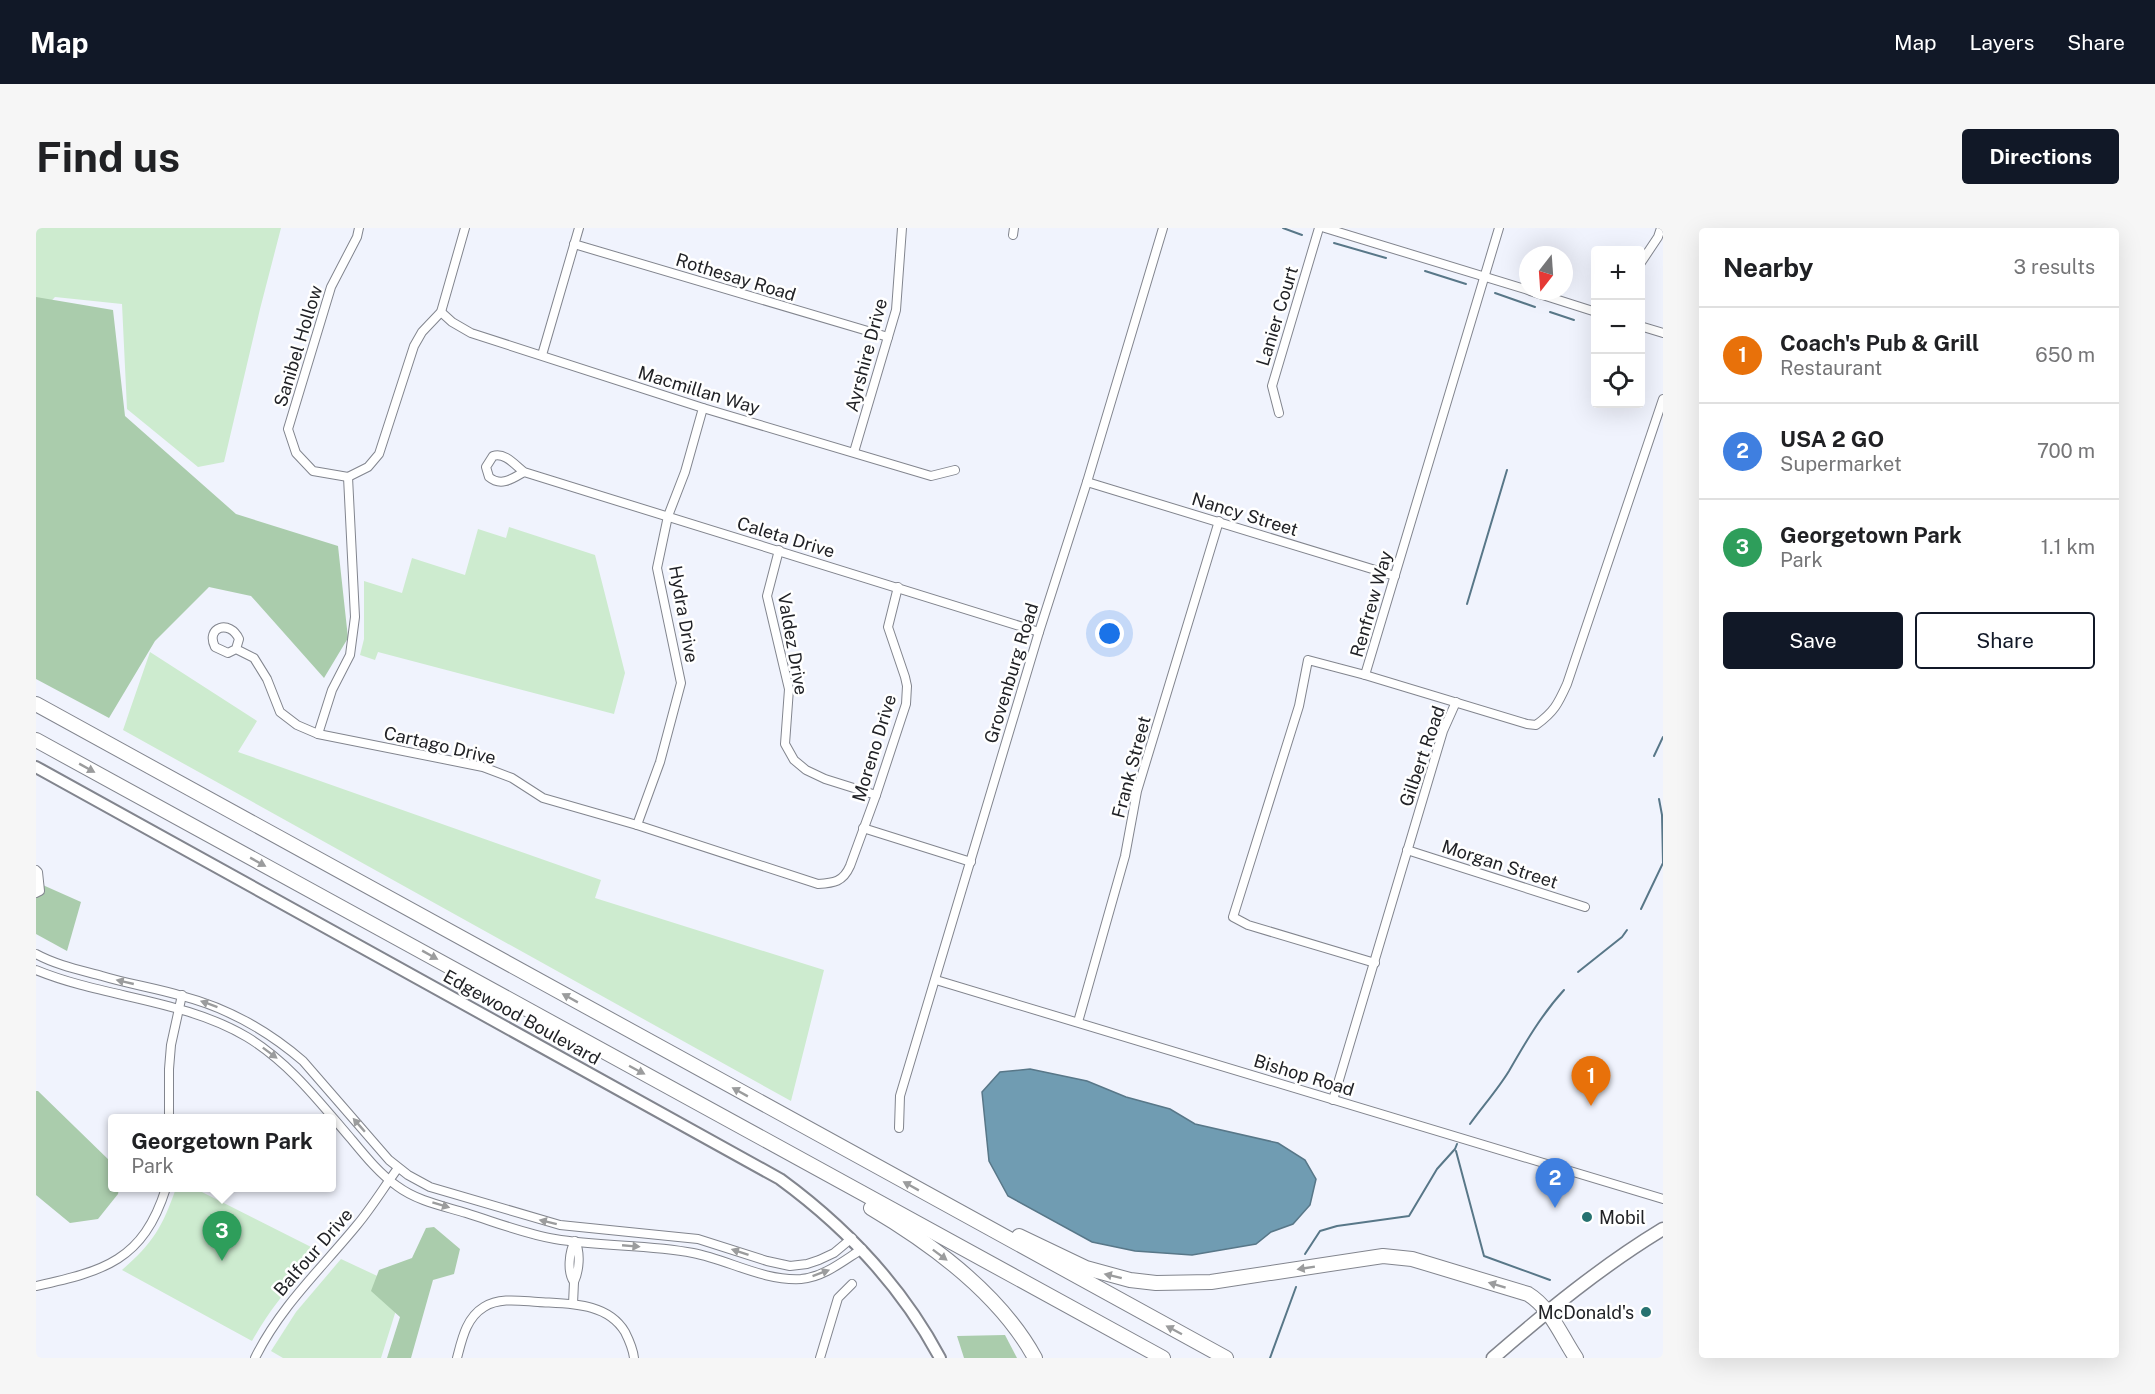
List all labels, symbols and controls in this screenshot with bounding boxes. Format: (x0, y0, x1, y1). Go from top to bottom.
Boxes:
text: Map (30, 26, 89, 59)
text: Map (1894, 30, 1937, 55)
text: Layers (1970, 30, 2034, 55)
text: Share (2067, 30, 2125, 55)
button: Directions (1962, 129, 2119, 184)
text: Find us (36, 132, 180, 181)
north arrow (1519, 246, 1573, 300)
map controls (1591, 246, 1645, 408)
button: + (1591, 246, 1645, 300)
street label: Rothesay Road (673, 249, 799, 305)
text: Nearby (1723, 252, 1813, 283)
text: 3 results (2014, 255, 2095, 279)
street label: Lanier Court (1252, 264, 1302, 368)
street label: Sanibel Hollow (270, 283, 326, 409)
street label: Ayrshire Drive (841, 296, 891, 414)
button: − (1591, 300, 1645, 354)
text: Coach's Pub & Grill (1780, 330, 1979, 356)
text: 1 (1738, 343, 1747, 367)
text: 650 m (2035, 343, 2095, 367)
button: locate (1591, 354, 1645, 408)
text: Restaurant (1780, 356, 1882, 380)
street label: Macmillan Way (636, 362, 763, 419)
text: USA 2 GO (1780, 426, 1884, 452)
text: 2 (1736, 439, 1749, 463)
text: 700 m (2037, 439, 2095, 463)
text: Supermarket (1780, 452, 1902, 476)
street label: Nancy Street (1189, 488, 1301, 540)
street label: Caleta Drive (734, 512, 838, 562)
text: Georgetown Park (1780, 522, 1962, 548)
text: 3 (1736, 535, 1749, 559)
text: 1.1 km (2041, 535, 2095, 559)
street label: Renfrew Way (1346, 548, 1396, 660)
text: Park (1780, 548, 1823, 572)
street label: Hydra Drive (665, 564, 703, 664)
street label: Valdez Drive (774, 591, 812, 697)
street label: Grovenburg Road (980, 600, 1042, 746)
button: Save (1723, 612, 1903, 669)
button: Share (1915, 612, 2095, 669)
your location (1095, 619, 1124, 648)
street label: Moreno Drive (848, 692, 900, 804)
street label: Gilbert Road (1395, 703, 1449, 809)
street label: Frank Street (1107, 714, 1155, 820)
street label: Cartago Drive (382, 722, 498, 768)
one-way arrow (79, 763, 96, 773)
street label: Morgan Street (1439, 835, 1561, 893)
one-way arrow (250, 857, 267, 867)
one-way arrow (422, 950, 439, 960)
street label: Edgewood Boulevard (440, 965, 604, 1069)
one-way arrow (115, 977, 134, 986)
one-way arrow (561, 993, 578, 1003)
one-way arrow (200, 999, 218, 1009)
one-way arrow (261, 1047, 277, 1059)
street label: Bishop Road (1251, 1050, 1357, 1100)
pin: 1 (1572, 1056, 1610, 1106)
one-way arrow (629, 1065, 646, 1075)
one-way arrow (732, 1087, 749, 1097)
popup (108, 1114, 336, 1192)
one-way arrow (353, 1118, 366, 1133)
text: Georgetown Park (131, 1128, 313, 1154)
text: Park (131, 1154, 174, 1178)
pin: 2 (1536, 1158, 1574, 1208)
one-way arrow (902, 1181, 919, 1191)
one-way arrow (432, 1201, 450, 1210)
street label: Balfour Drive (269, 1204, 357, 1300)
place label: Mobil (1599, 1207, 1646, 1228)
marker: Mobil (1580, 1210, 1594, 1224)
pin: 3 (202, 1212, 242, 1261)
one-way arrow (539, 1216, 557, 1226)
one-way arrow (622, 1241, 641, 1251)
one-way arrow (731, 1247, 749, 1257)
one-way arrow (932, 1248, 947, 1260)
one-way arrow (1297, 1263, 1316, 1272)
one-way arrow (812, 1268, 830, 1277)
one-way arrow (1104, 1271, 1122, 1281)
one-way arrow (1487, 1280, 1505, 1289)
place label: McDonald's (1538, 1302, 1634, 1323)
marker: McDonald's (1639, 1305, 1653, 1319)
one-way arrow (1166, 1325, 1183, 1335)

